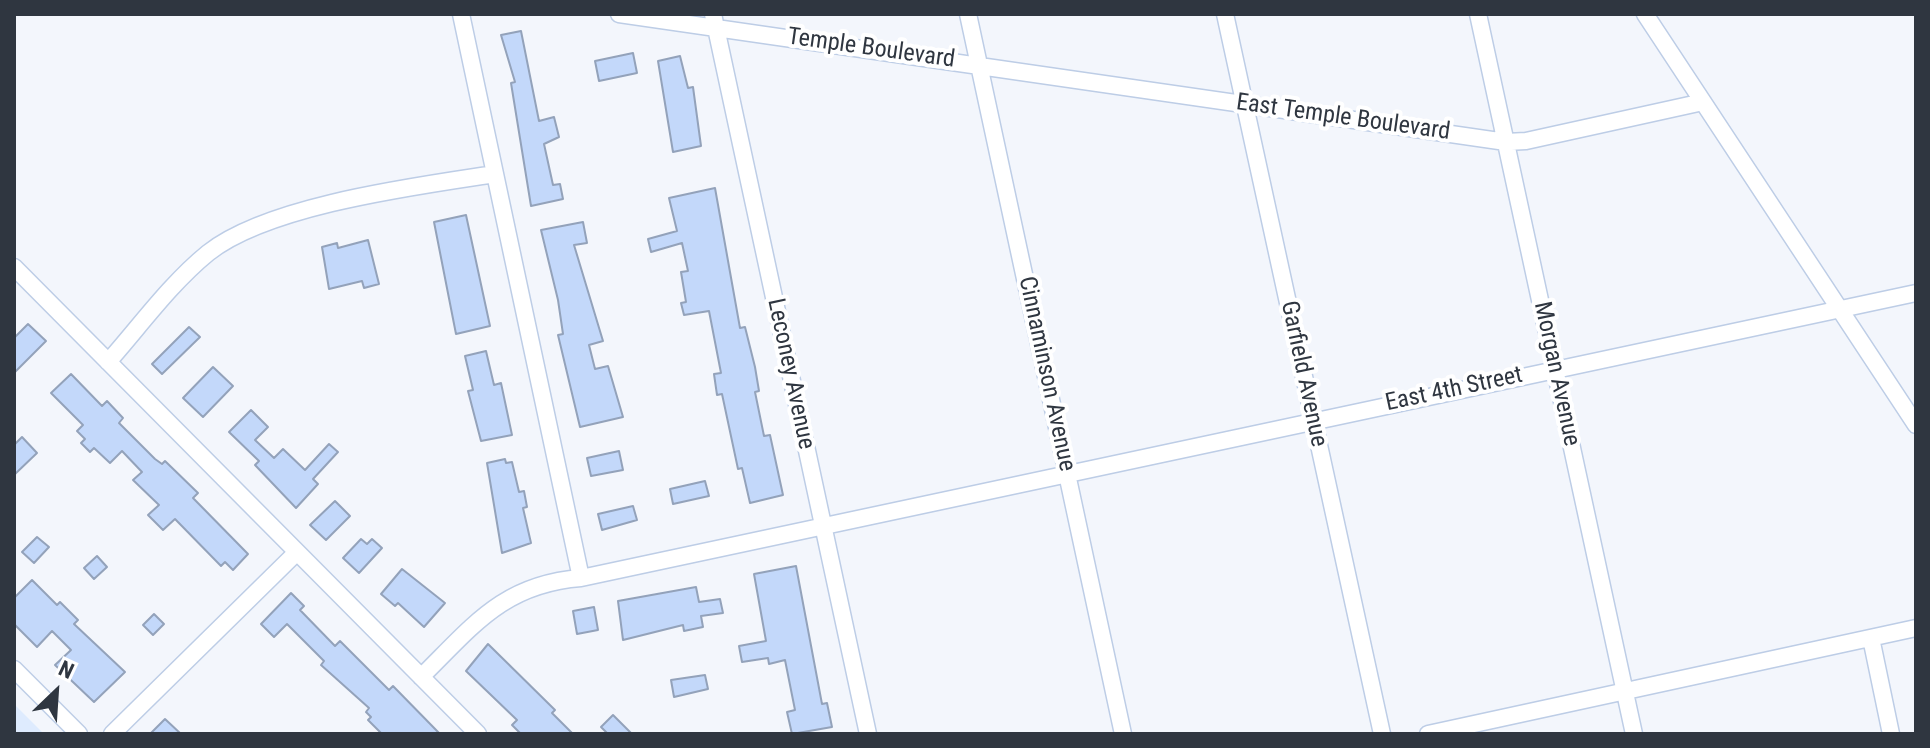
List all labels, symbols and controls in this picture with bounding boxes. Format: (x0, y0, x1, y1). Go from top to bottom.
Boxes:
street label: Temple Boulevard (785, 23, 957, 75)
street label: East Temple Boulevard (1234, 89, 1452, 147)
street label: Cinnaminson Avenue (1011, 274, 1081, 474)
street label: Leconey Avenue (760, 296, 820, 452)
street label: Garfield Avenue (1274, 299, 1332, 449)
street label: Morgan Avenue (1527, 299, 1585, 449)
street label: East 4th Street (1383, 361, 1525, 419)
north arrow (16, 652, 96, 732)
text: N (55, 656, 78, 684)

